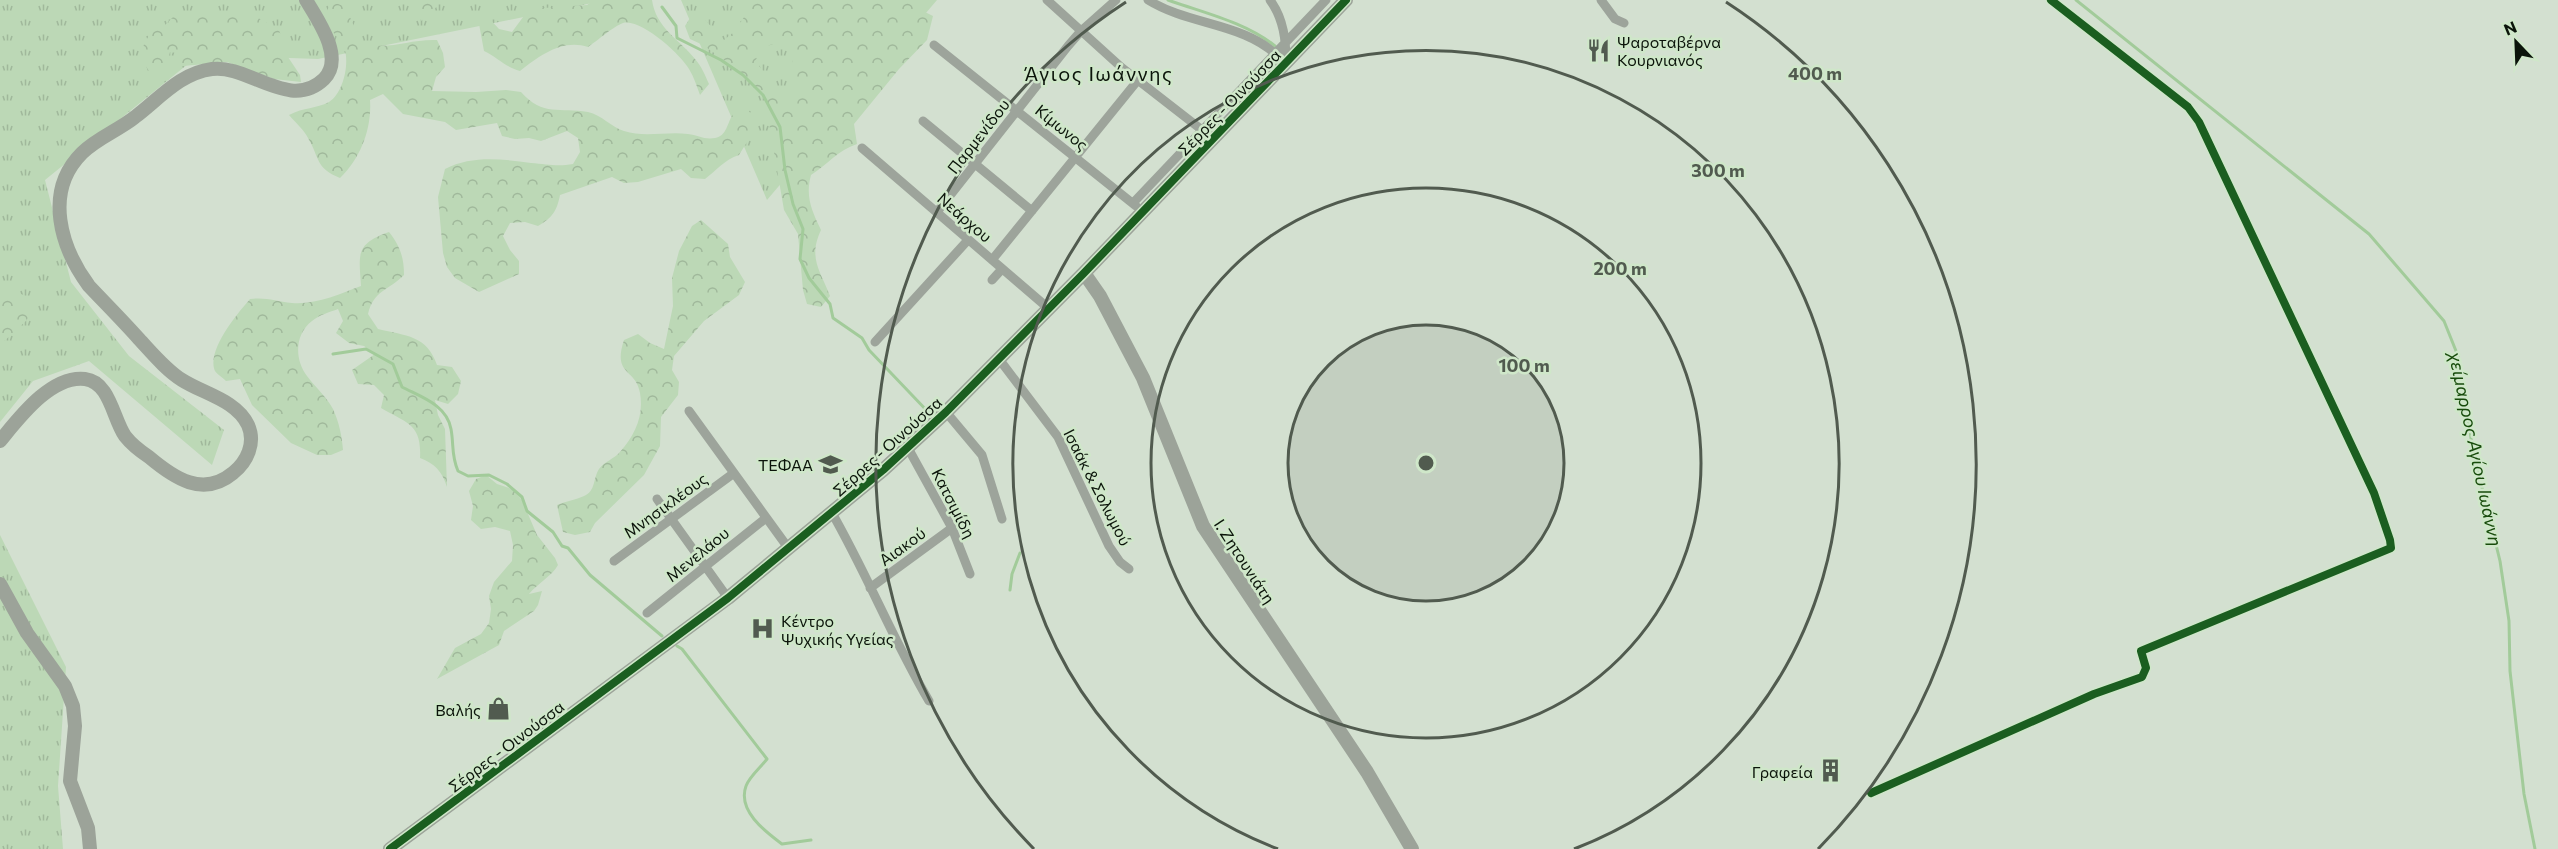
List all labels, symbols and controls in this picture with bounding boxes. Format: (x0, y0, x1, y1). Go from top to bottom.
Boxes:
north arrow (2486, 12, 2546, 72)
text: N (2501, 17, 2519, 39)
place label: Ψαροταβέρνα Κουρνιανός (1617, 32, 1721, 69)
restaurant icon: Ψαροταβέρνα Κουρνιανός (1586, 37, 1612, 63)
street label: Σέρρες - Οινούσσα (1174, 45, 1284, 159)
district label: Άγιος Ιωάννης (1024, 61, 1173, 85)
text: 400 m (1788, 62, 1842, 84)
street label: Παρμενίδου (943, 95, 1013, 177)
street label: Κίμωνος (1032, 100, 1092, 154)
text: 300 m (1691, 159, 1745, 181)
street label: Νεάρχου (934, 188, 996, 246)
text: 200 m (1593, 257, 1647, 279)
water label: χείμαρρος Αγίου Ιωάννη (2444, 348, 2507, 548)
text: 100 m (1498, 354, 1550, 376)
street label: Σέρρες - Οινούσσα (829, 392, 945, 500)
street label: Ισαάκ & Σολωμού (1060, 426, 1136, 549)
school or university icon: ΤΕΦΑΑ (818, 451, 844, 477)
centre of rings (1416, 453, 1436, 473)
place label: ΤΕΦΑΑ (758, 455, 813, 474)
street label: Κατσιμίδη (928, 465, 980, 541)
street label: Μνησικλέους (620, 468, 711, 542)
street label: Ι. Ζητουνιάτη (1211, 515, 1279, 607)
street label: Μενελάου (662, 523, 732, 585)
street label: Αιακού (875, 523, 929, 569)
place label: Κέντρο Ψυχικής Υγείας (781, 611, 894, 648)
hospital icon: Κέντρο Ψυχικής Υγείας (750, 616, 776, 642)
street label: Σέρρες - Οινούσσα (445, 696, 567, 796)
shop icon: Βαλής (486, 696, 512, 722)
place label: Βαλής (435, 700, 481, 719)
building icon: Γραφεία (1818, 758, 1844, 784)
place label: Γραφεία (1752, 762, 1813, 781)

